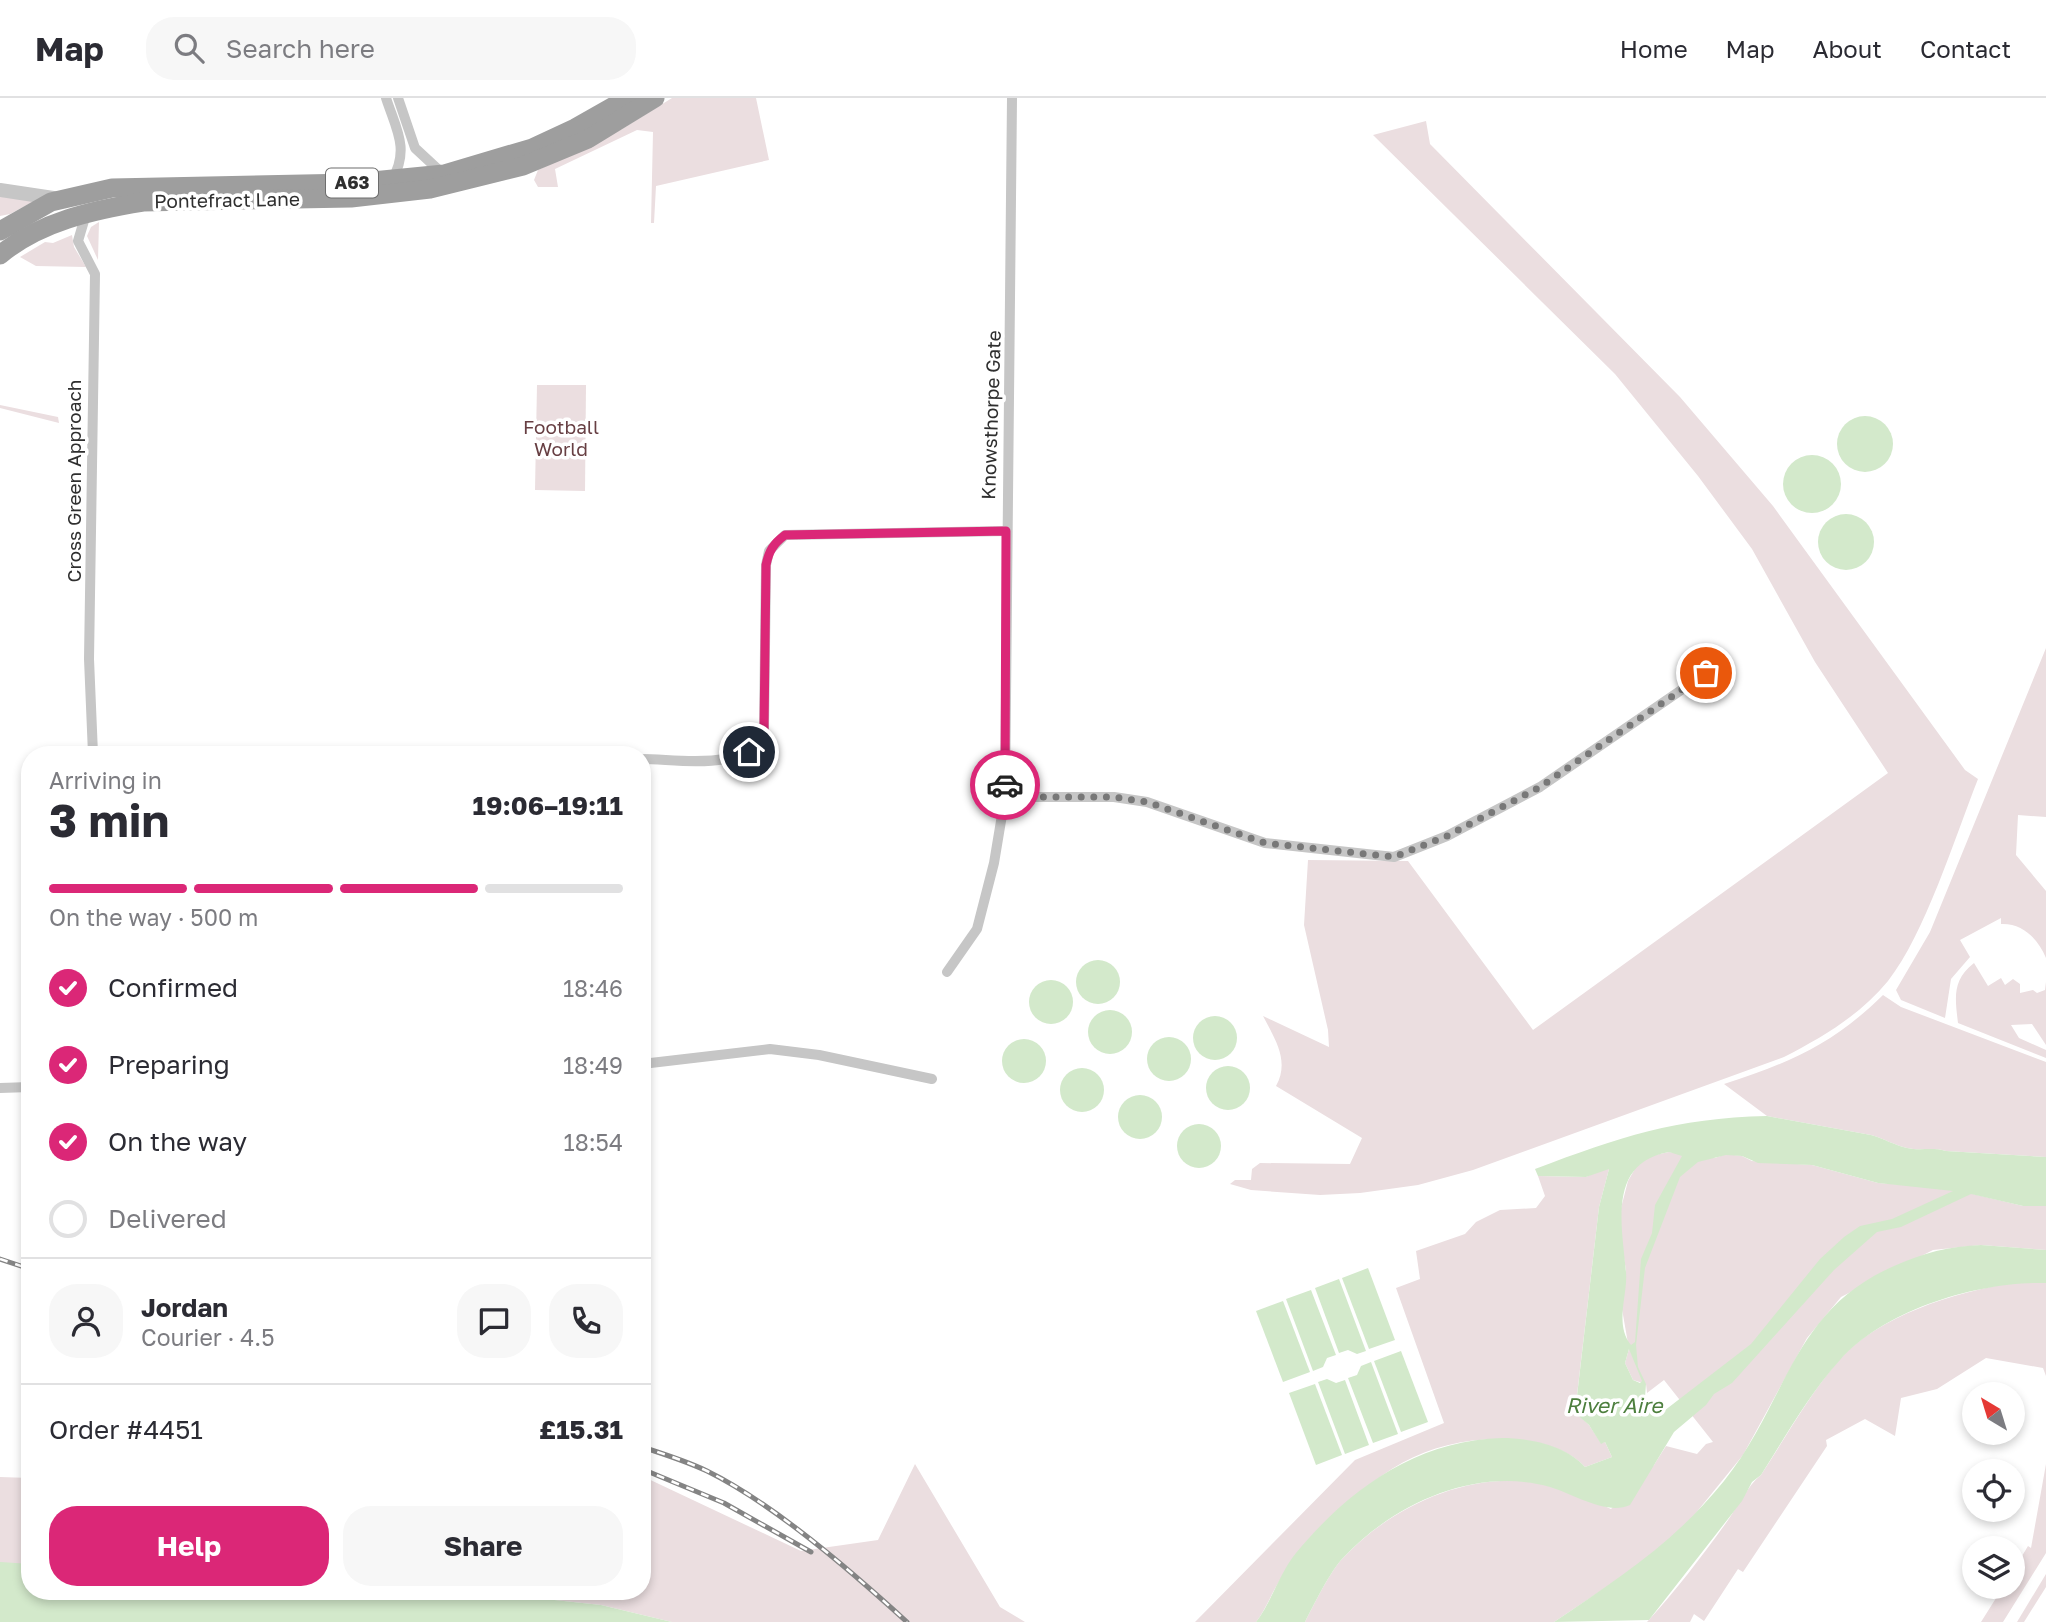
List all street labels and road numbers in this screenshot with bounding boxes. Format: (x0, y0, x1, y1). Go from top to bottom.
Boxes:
road number: A63 (326, 168, 378, 198)
street label: Pontefract Lane (154, 187, 300, 212)
street label: Knowsthorpe Gate (976, 330, 1005, 500)
street label: Cross Green Approach (62, 379, 85, 583)

